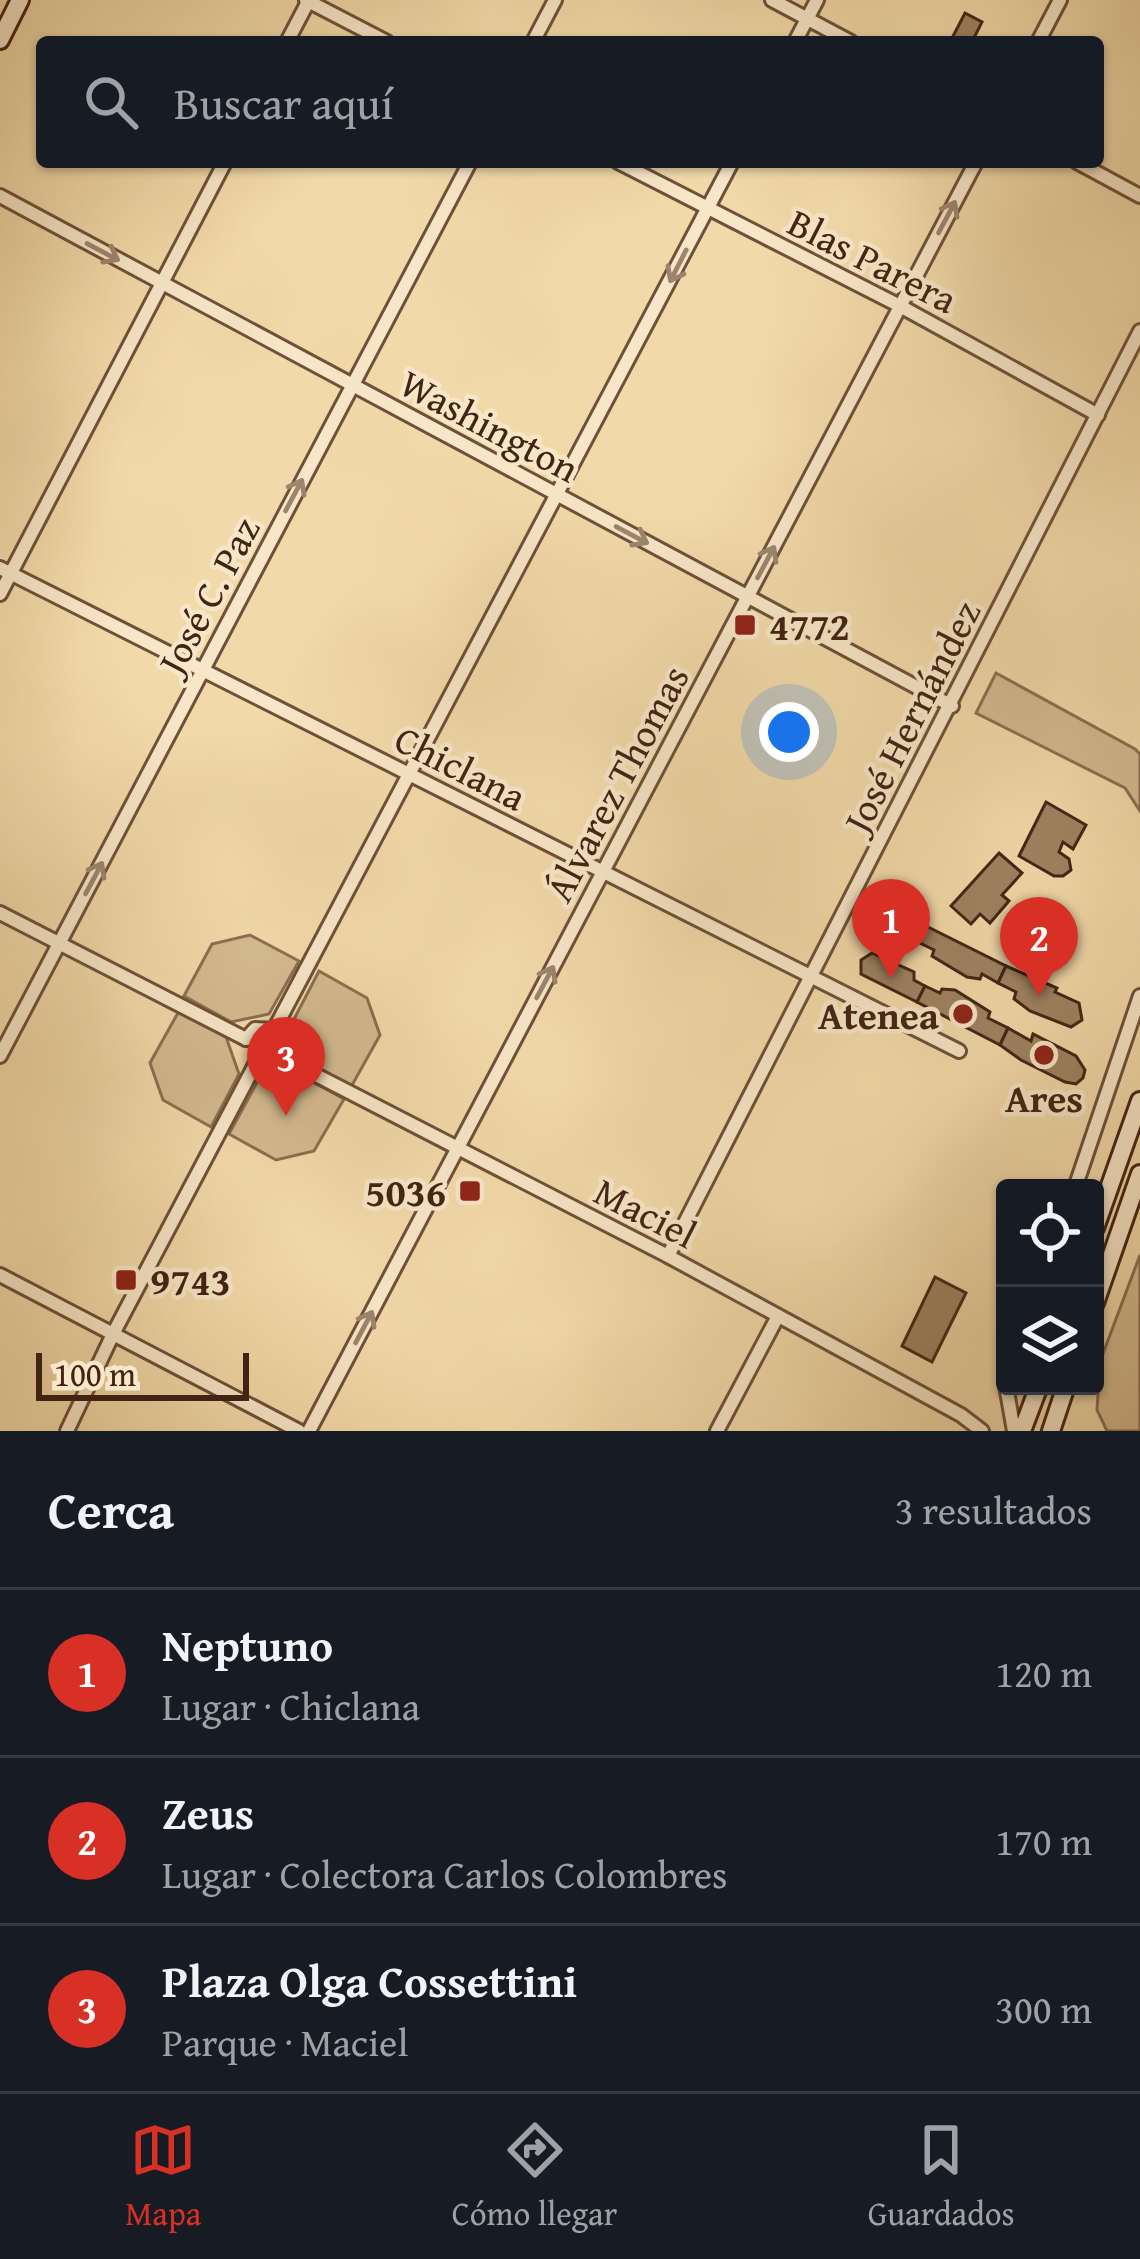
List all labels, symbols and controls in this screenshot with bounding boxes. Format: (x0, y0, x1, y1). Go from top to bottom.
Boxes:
search box (36, 36, 1104, 168)
icon: search (78, 69, 144, 135)
text: Buscar aquí (174, 70, 393, 135)
street label: Blas Parera (779, 193, 968, 327)
one-way arrow (936, 200, 959, 235)
one-way arrow (85, 241, 120, 264)
one-way arrow (666, 247, 689, 283)
street label: Washington (390, 354, 590, 496)
one-way arrow (283, 479, 306, 514)
street label: José C. Paz (141, 506, 273, 688)
one-way arrow (613, 524, 648, 547)
one-way arrow (755, 545, 778, 581)
street label: José Hernández (826, 590, 994, 846)
place label: 4772 (769, 597, 850, 654)
marker: 4772 (732, 612, 758, 638)
street label: Álvarez Thomas (530, 655, 702, 911)
your location (759, 702, 819, 762)
street label: Chiclana (385, 710, 537, 825)
one-way arrow (83, 861, 106, 896)
pin: 1 (852, 879, 930, 978)
pin: 2 (1000, 897, 1078, 996)
one-way arrow (535, 965, 558, 1001)
place label: Atenea (818, 986, 939, 1043)
marker: Atenea (950, 1001, 976, 1027)
pin: 3 (247, 1017, 325, 1116)
marker: Ares (1031, 1042, 1057, 1068)
place label: Ares (1005, 1069, 1083, 1126)
street label: Maciel (585, 1162, 707, 1262)
place label: 5036 (365, 1163, 446, 1220)
marker: 5036 (457, 1178, 483, 1204)
map controls (996, 1179, 1104, 1395)
button: locate (996, 1179, 1104, 1287)
place label: 9743 (150, 1252, 231, 1309)
marker: 9743 (113, 1267, 139, 1293)
button: layers (996, 1287, 1104, 1395)
one-way arrow (353, 1311, 376, 1346)
scale bar (36, 1347, 249, 1400)
text: 100 m (54, 1350, 136, 1398)
text: Cerca (48, 1472, 174, 1547)
text: 3 resultados (895, 1481, 1092, 1538)
text: Neptuno (162, 1612, 333, 1677)
text: 1 (77, 1644, 97, 1701)
text: 120 m (995, 1644, 1092, 1701)
text: Lugar · Chiclana (162, 1677, 420, 1734)
text: Zeus (162, 1780, 254, 1845)
text: 2 (77, 1812, 97, 1869)
text: 170 m (995, 1812, 1092, 1869)
text: Lugar · Colectora Carlos Colombres (162, 1845, 728, 1902)
text: Plaza Olga Cossettini (162, 1948, 577, 2013)
text: 3 (77, 1980, 97, 2037)
text: 300 m (995, 1980, 1092, 2037)
text: Parque · Maciel (162, 2013, 408, 2070)
tab: Mapa (125, 2117, 201, 2237)
tab: Cómo llegar (452, 2117, 617, 2237)
tab: Guardados (868, 2117, 1015, 2237)

